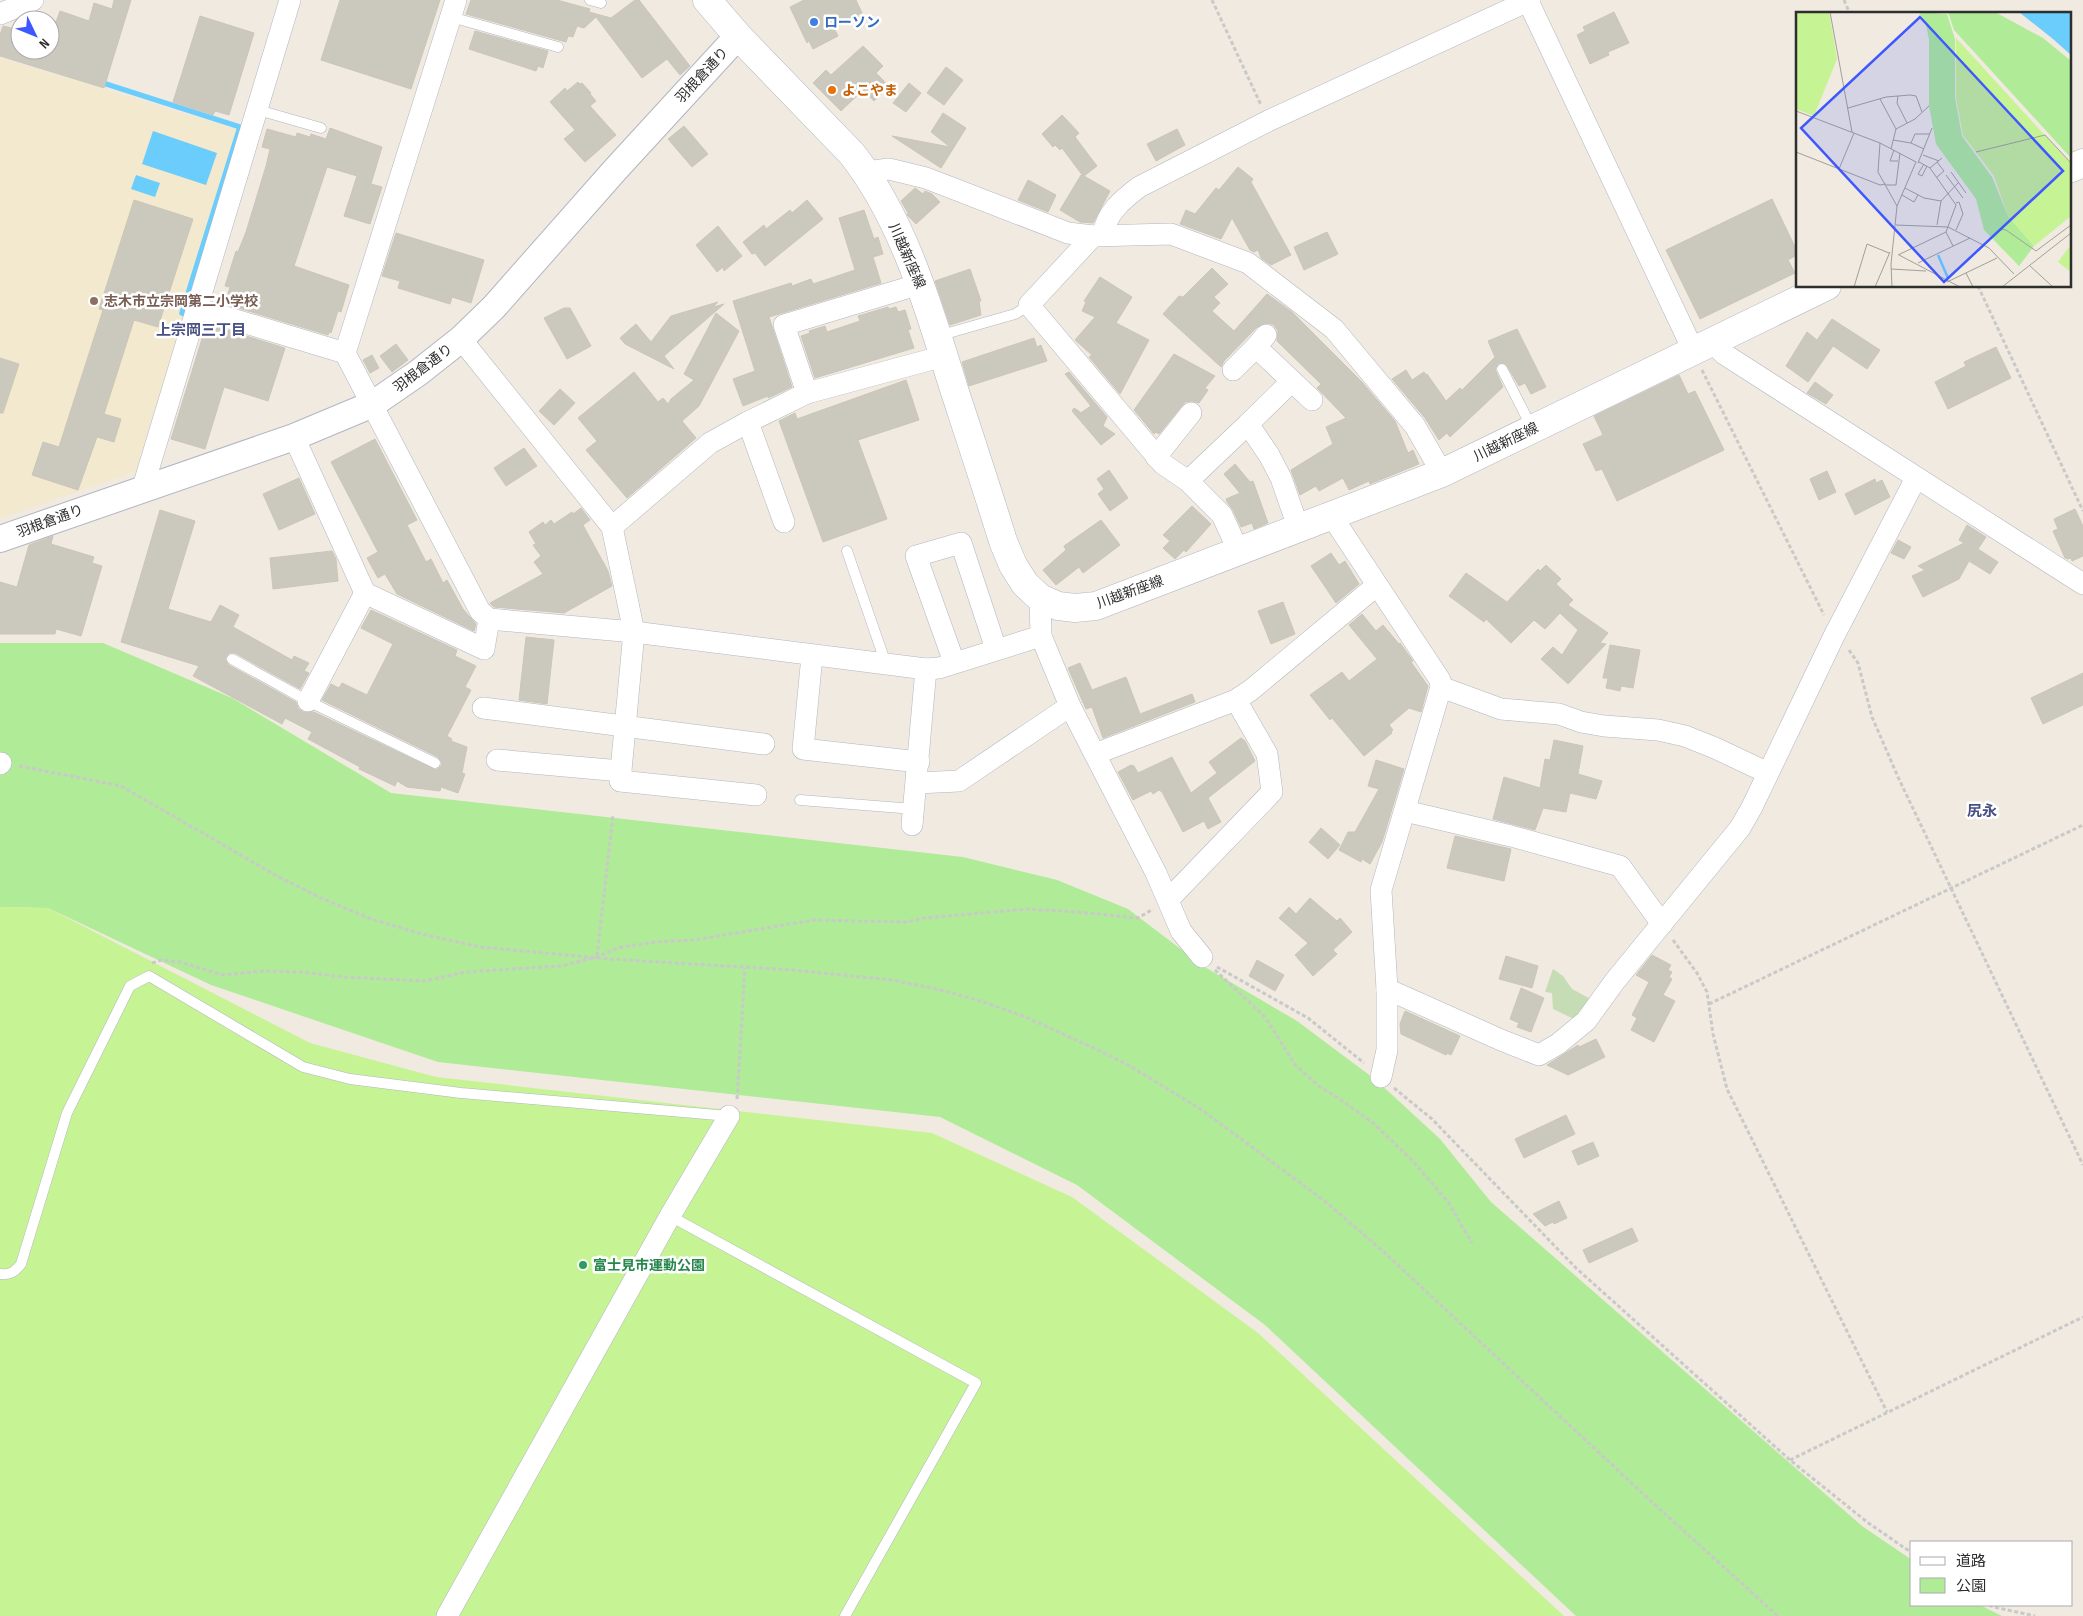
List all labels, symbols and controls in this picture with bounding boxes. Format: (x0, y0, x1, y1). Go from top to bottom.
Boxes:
north arrow (10, 10, 60, 60)
inset map (1796, 12, 2070, 288)
place label: ローソン (824, 14, 880, 31)
marker: ローソン (808, 16, 820, 28)
text: N (35, 35, 53, 52)
street label: 羽根倉通り (672, 44, 732, 106)
place label: よこやま (842, 82, 898, 99)
marker: よこやま (826, 84, 838, 96)
street label: 川越新座線 (885, 221, 929, 291)
place label: 志木市立宗岡第二小学校 (104, 293, 258, 310)
marker: 志木市立宗岡第二小学校 (88, 295, 100, 307)
district label: 上宗岡三丁目 (156, 321, 246, 340)
street label: 羽根倉通り (390, 340, 456, 396)
street label: 川越新座線 (1471, 419, 1541, 465)
street label: 羽根倉通り (14, 501, 86, 541)
street label: 川越新座線 (1094, 572, 1166, 612)
district label: 尻永 (1967, 802, 1997, 821)
place label: 富士見市運動公園 (593, 1257, 705, 1274)
marker: 富士見市運動公園 (577, 1259, 589, 1271)
legend (1910, 1541, 2073, 1606)
text: 道路 (1956, 1552, 1986, 1571)
text: 公園 (1956, 1577, 1986, 1596)

